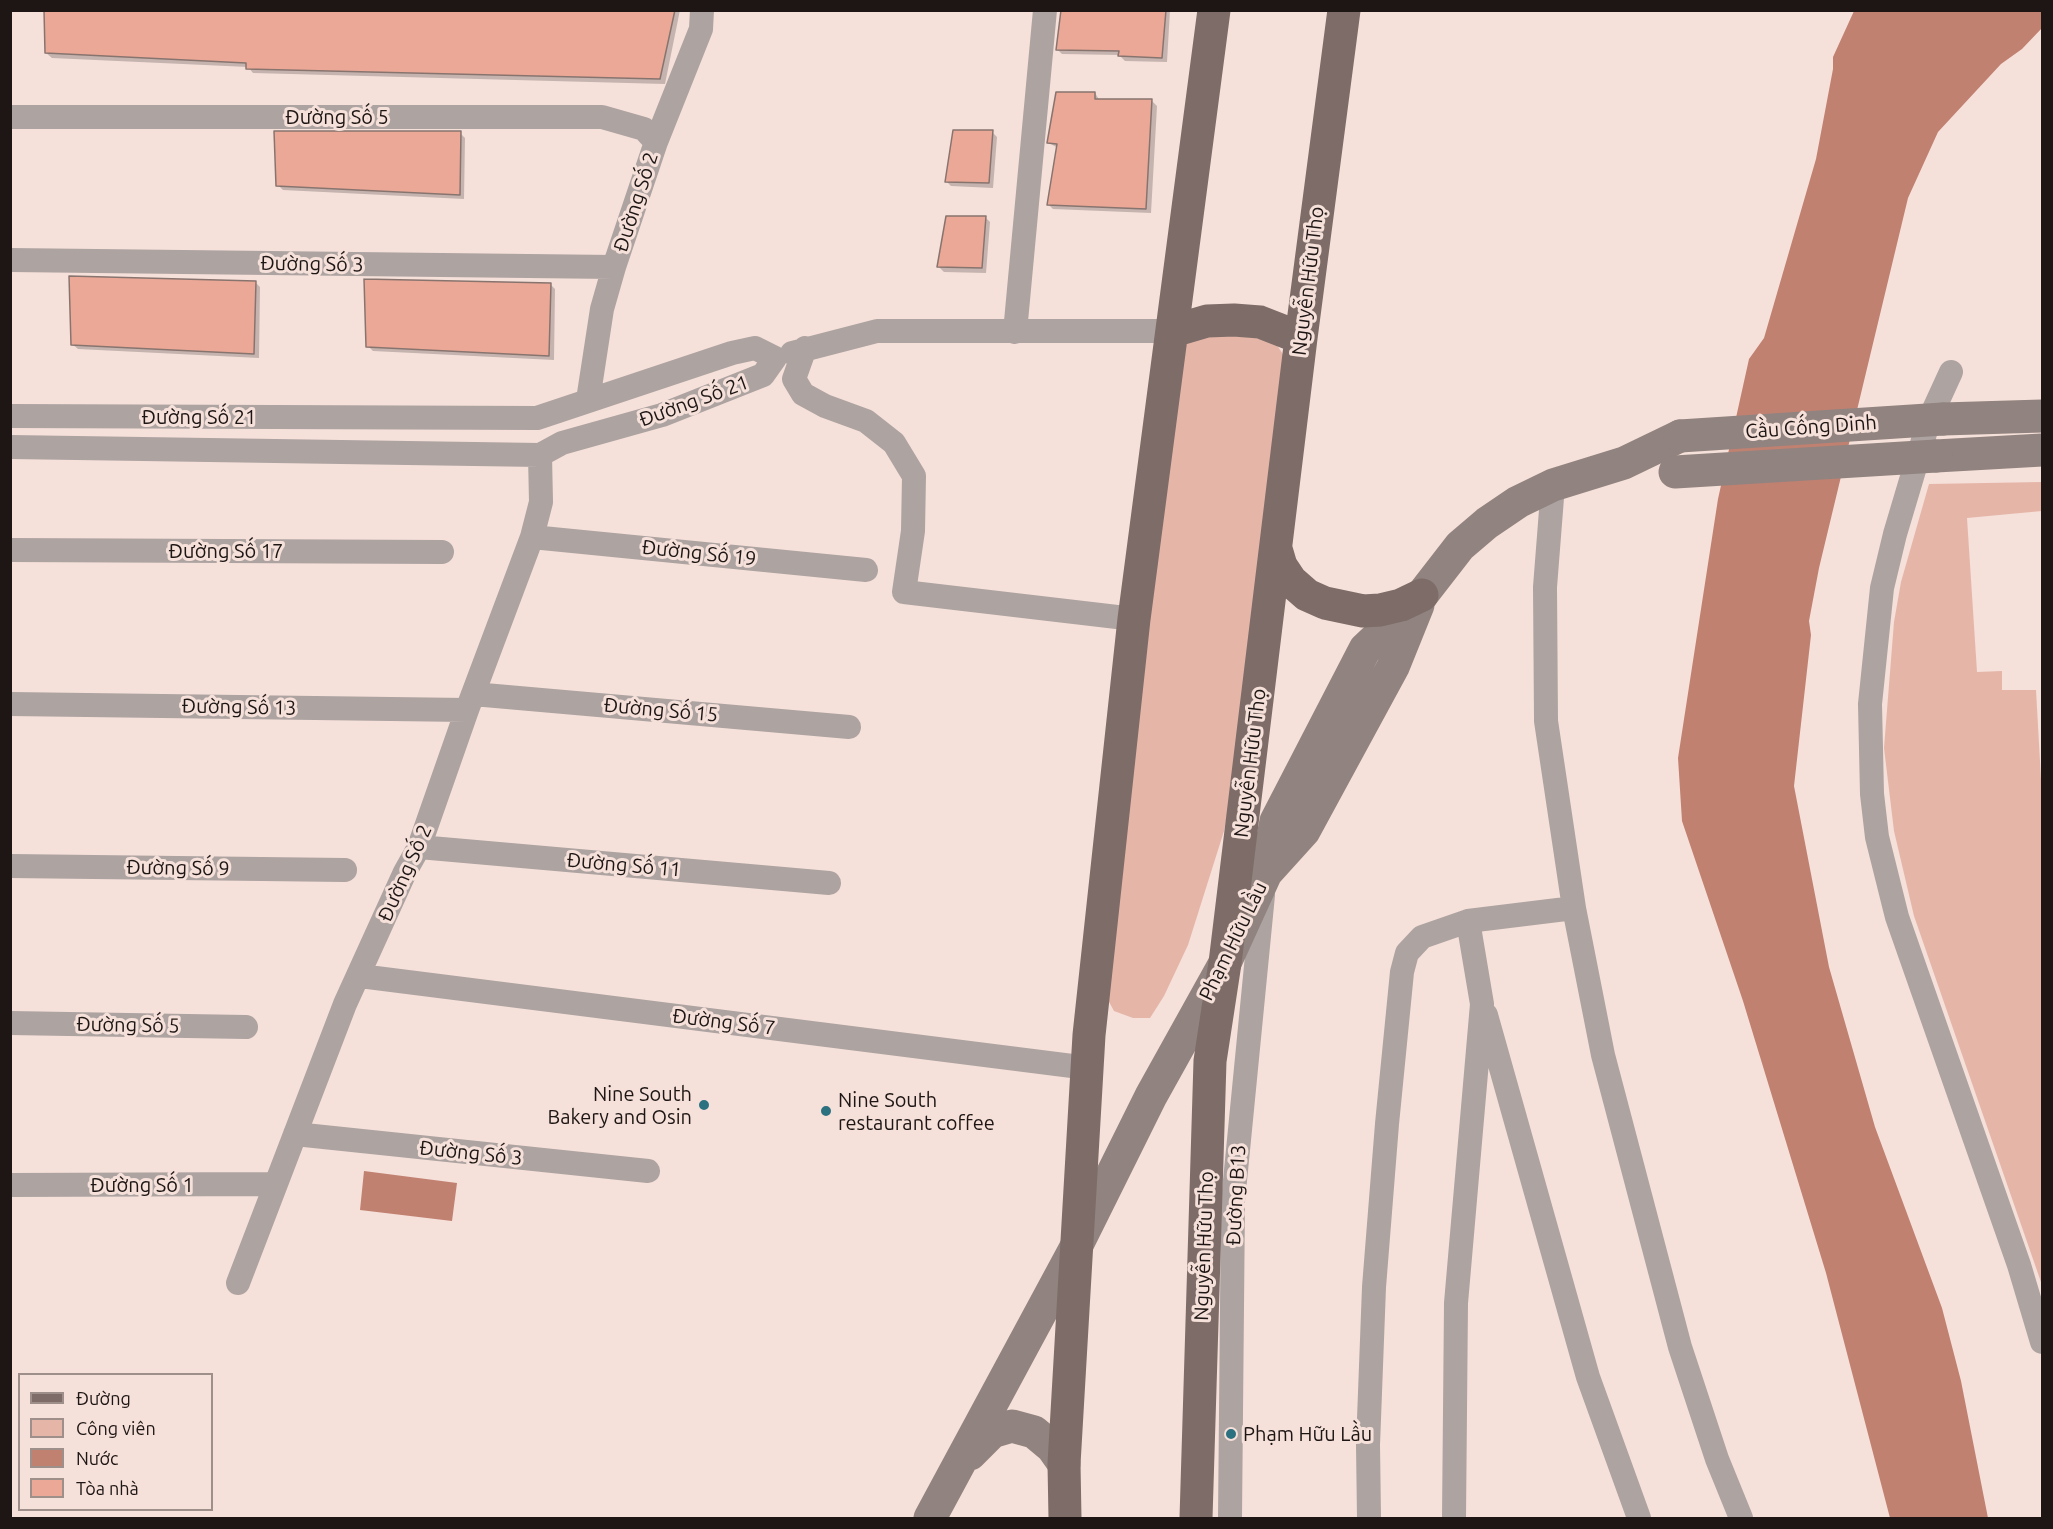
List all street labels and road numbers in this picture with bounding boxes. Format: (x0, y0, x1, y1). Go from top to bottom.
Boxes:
street label: Đường Số 5 (285, 105, 389, 129)
street label: Đường Số 2 (609, 149, 663, 255)
street label: Nguyễn Hữu Thọ (1287, 205, 1329, 357)
street label: Đường Số 3 (260, 251, 364, 277)
street label: Đường Số 21 (636, 370, 752, 432)
street label: Đường Số 21 (142, 405, 256, 429)
street label: Cầu Cống Dinh (1744, 410, 1878, 444)
street label: Đường Số 19 (641, 535, 757, 571)
street label: Đường Số 17 (169, 539, 283, 563)
street label: Nguyễn Hữu Thọ (1229, 687, 1271, 839)
street label: Đường Số 15 (603, 693, 719, 727)
street label: Đường Số 13 (181, 694, 297, 720)
street label: Đường Số 2 (373, 821, 437, 925)
street label: Đường Số 11 (566, 848, 682, 882)
street label: Đường Số 9 (126, 855, 230, 881)
street label: Phạm Hữu Lầu (1194, 878, 1272, 1004)
street label: Đường Số 7 (671, 1004, 777, 1040)
street label: Đường Số 5 (76, 1012, 180, 1038)
street label: Đường Số 3 (418, 1136, 524, 1170)
street label: Đường B13 (1221, 1144, 1251, 1246)
street label: Nguyễn Hữu Thọ (1189, 1171, 1219, 1321)
street label: Đường Số 1 (90, 1173, 194, 1197)

